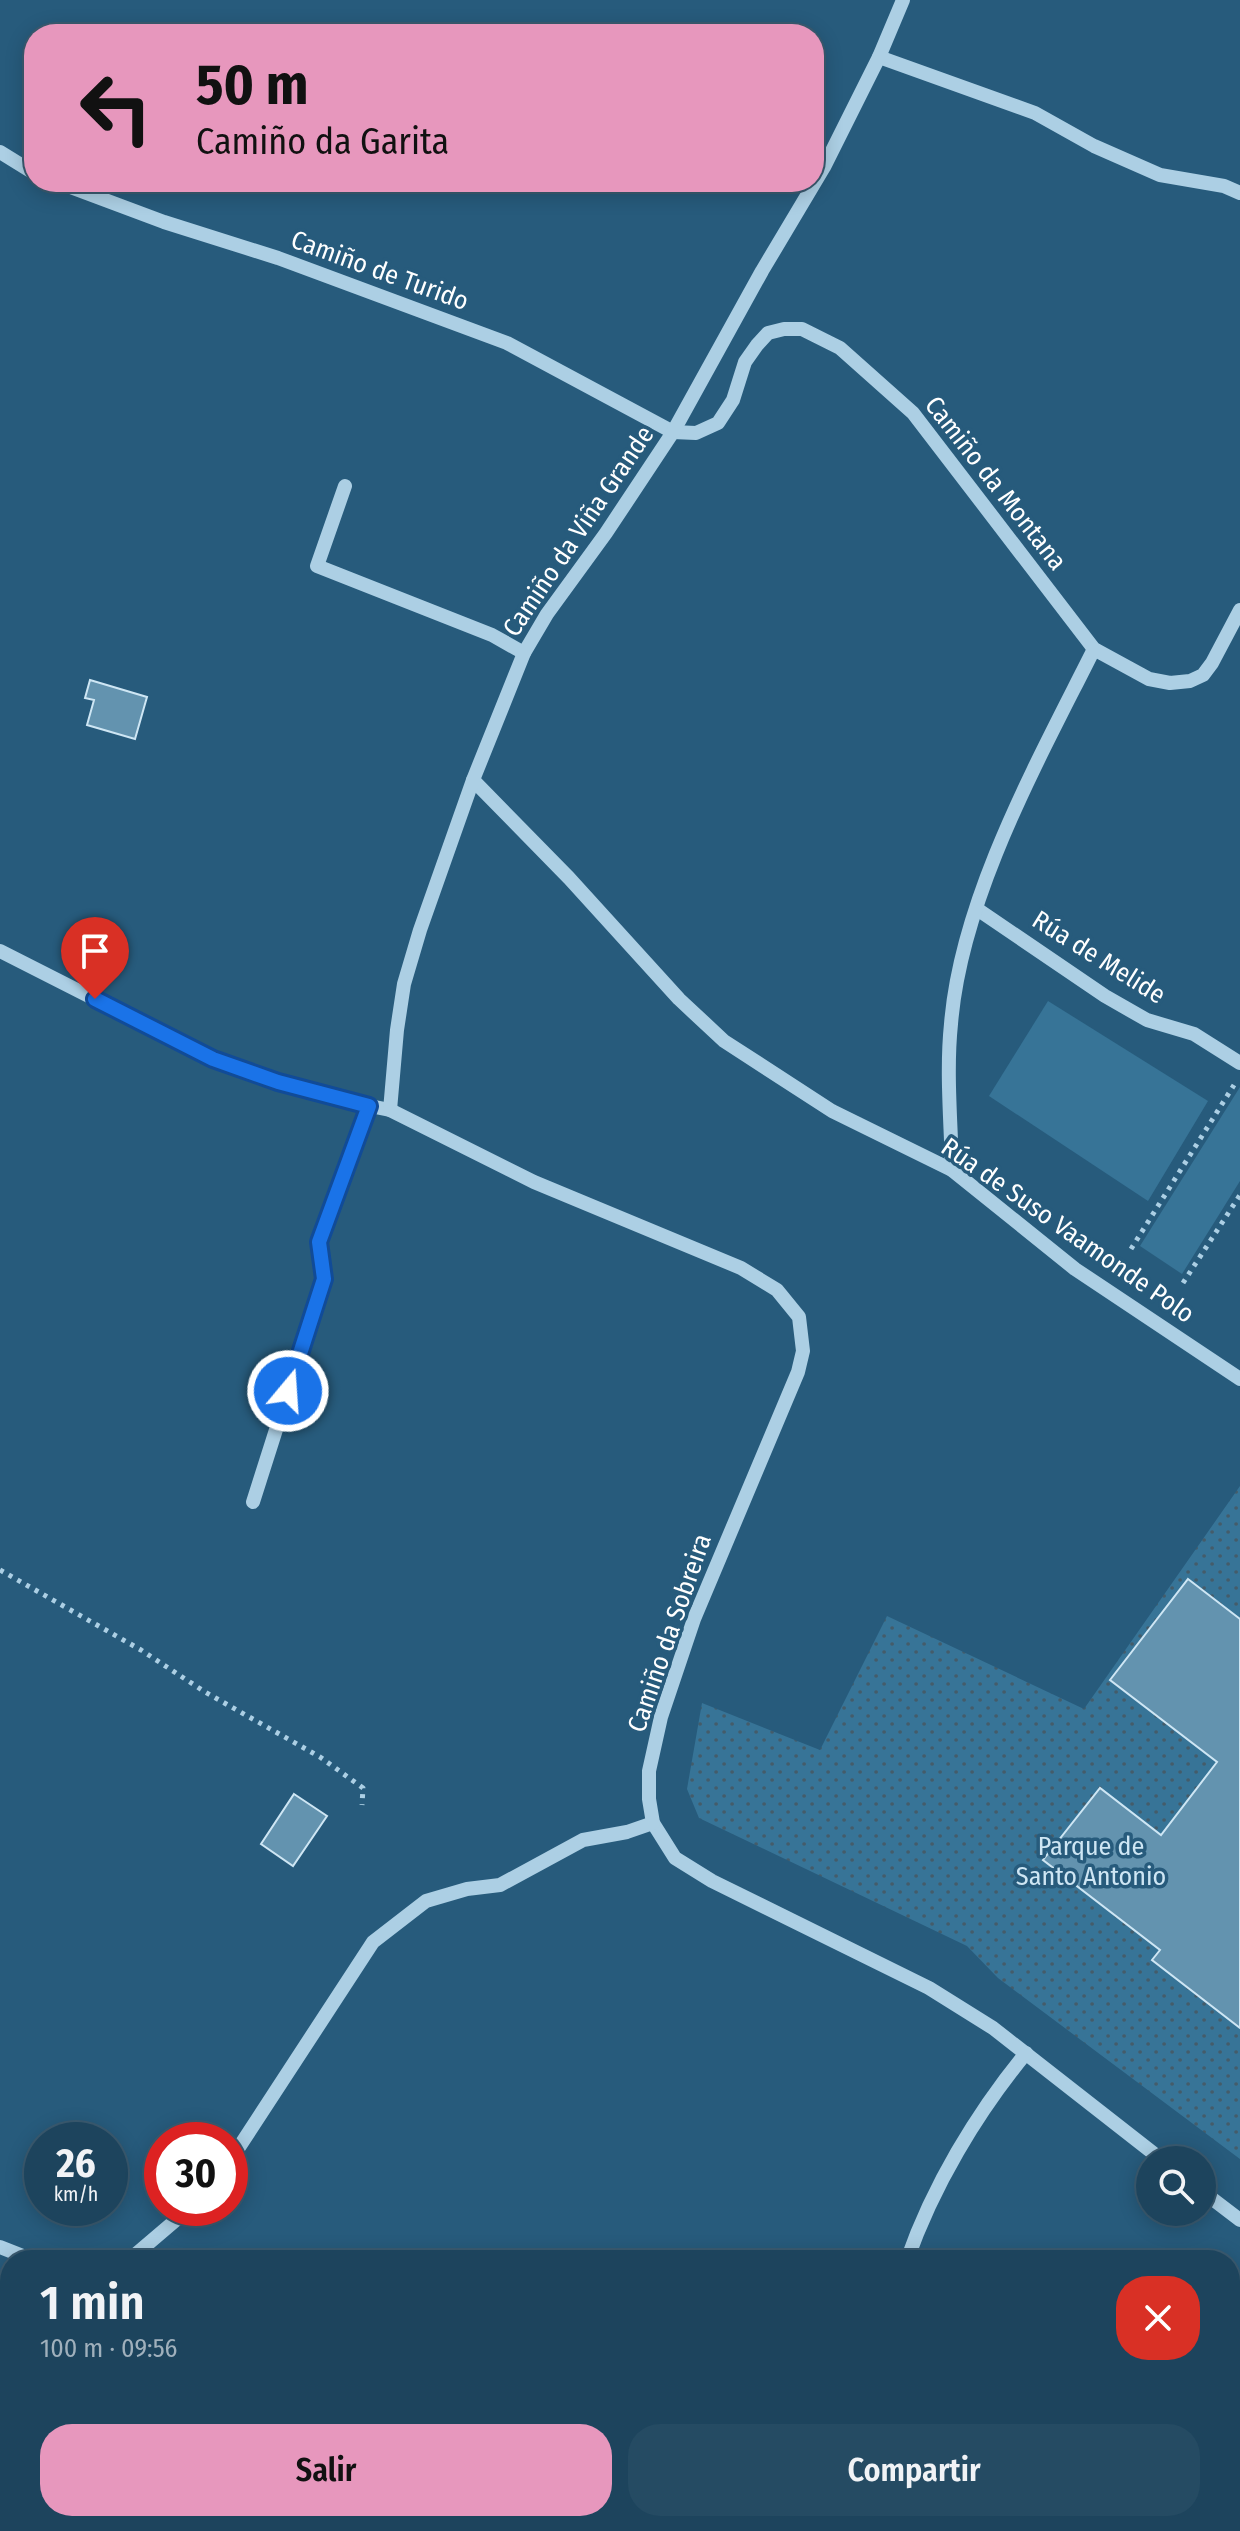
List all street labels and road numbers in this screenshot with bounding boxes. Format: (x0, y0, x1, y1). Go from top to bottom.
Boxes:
street label: Camiño de Turido (287, 224, 473, 317)
street label: Camiño da Montana (918, 390, 1073, 576)
street label: Camiño da Viña Grande (496, 420, 660, 642)
street label: Rúa de Melide (1026, 904, 1171, 1011)
street label: Rúa de Suso Vaamonde Polo (935, 1131, 1200, 1330)
street label: Camiño da Sobreira (621, 1530, 718, 1736)

